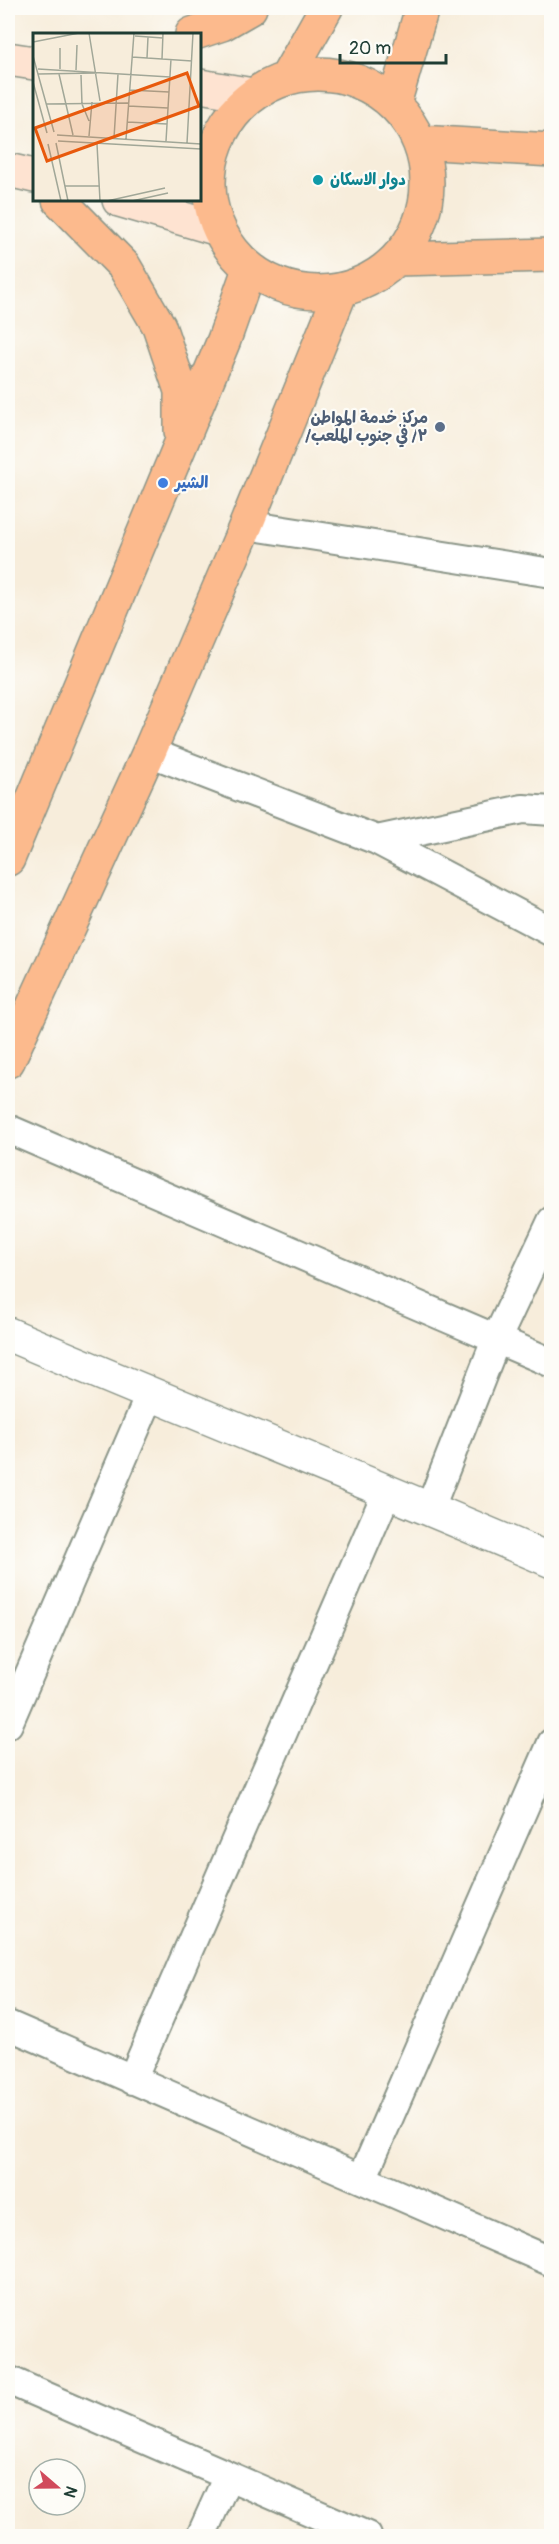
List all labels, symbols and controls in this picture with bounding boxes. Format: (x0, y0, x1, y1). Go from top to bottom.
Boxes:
scale bar (340, 27, 446, 65)
inset map (33, 33, 201, 201)
text: 20 m (349, 37, 391, 60)
place label: دوار الاسكان (330, 170, 406, 190)
marker: دوار الاسكان (311, 173, 325, 187)
place label: مركز خدمة المواطن /٣/ في جنوب الملعب (305, 408, 428, 448)
marker: مركز خدمة المواطن /٣/ في جنوب الملعب (433, 420, 447, 434)
place label: الشير (173, 473, 208, 493)
marker: الشير (156, 476, 170, 490)
north arrow (27, 2457, 87, 2517)
text: N (59, 2483, 81, 2500)

